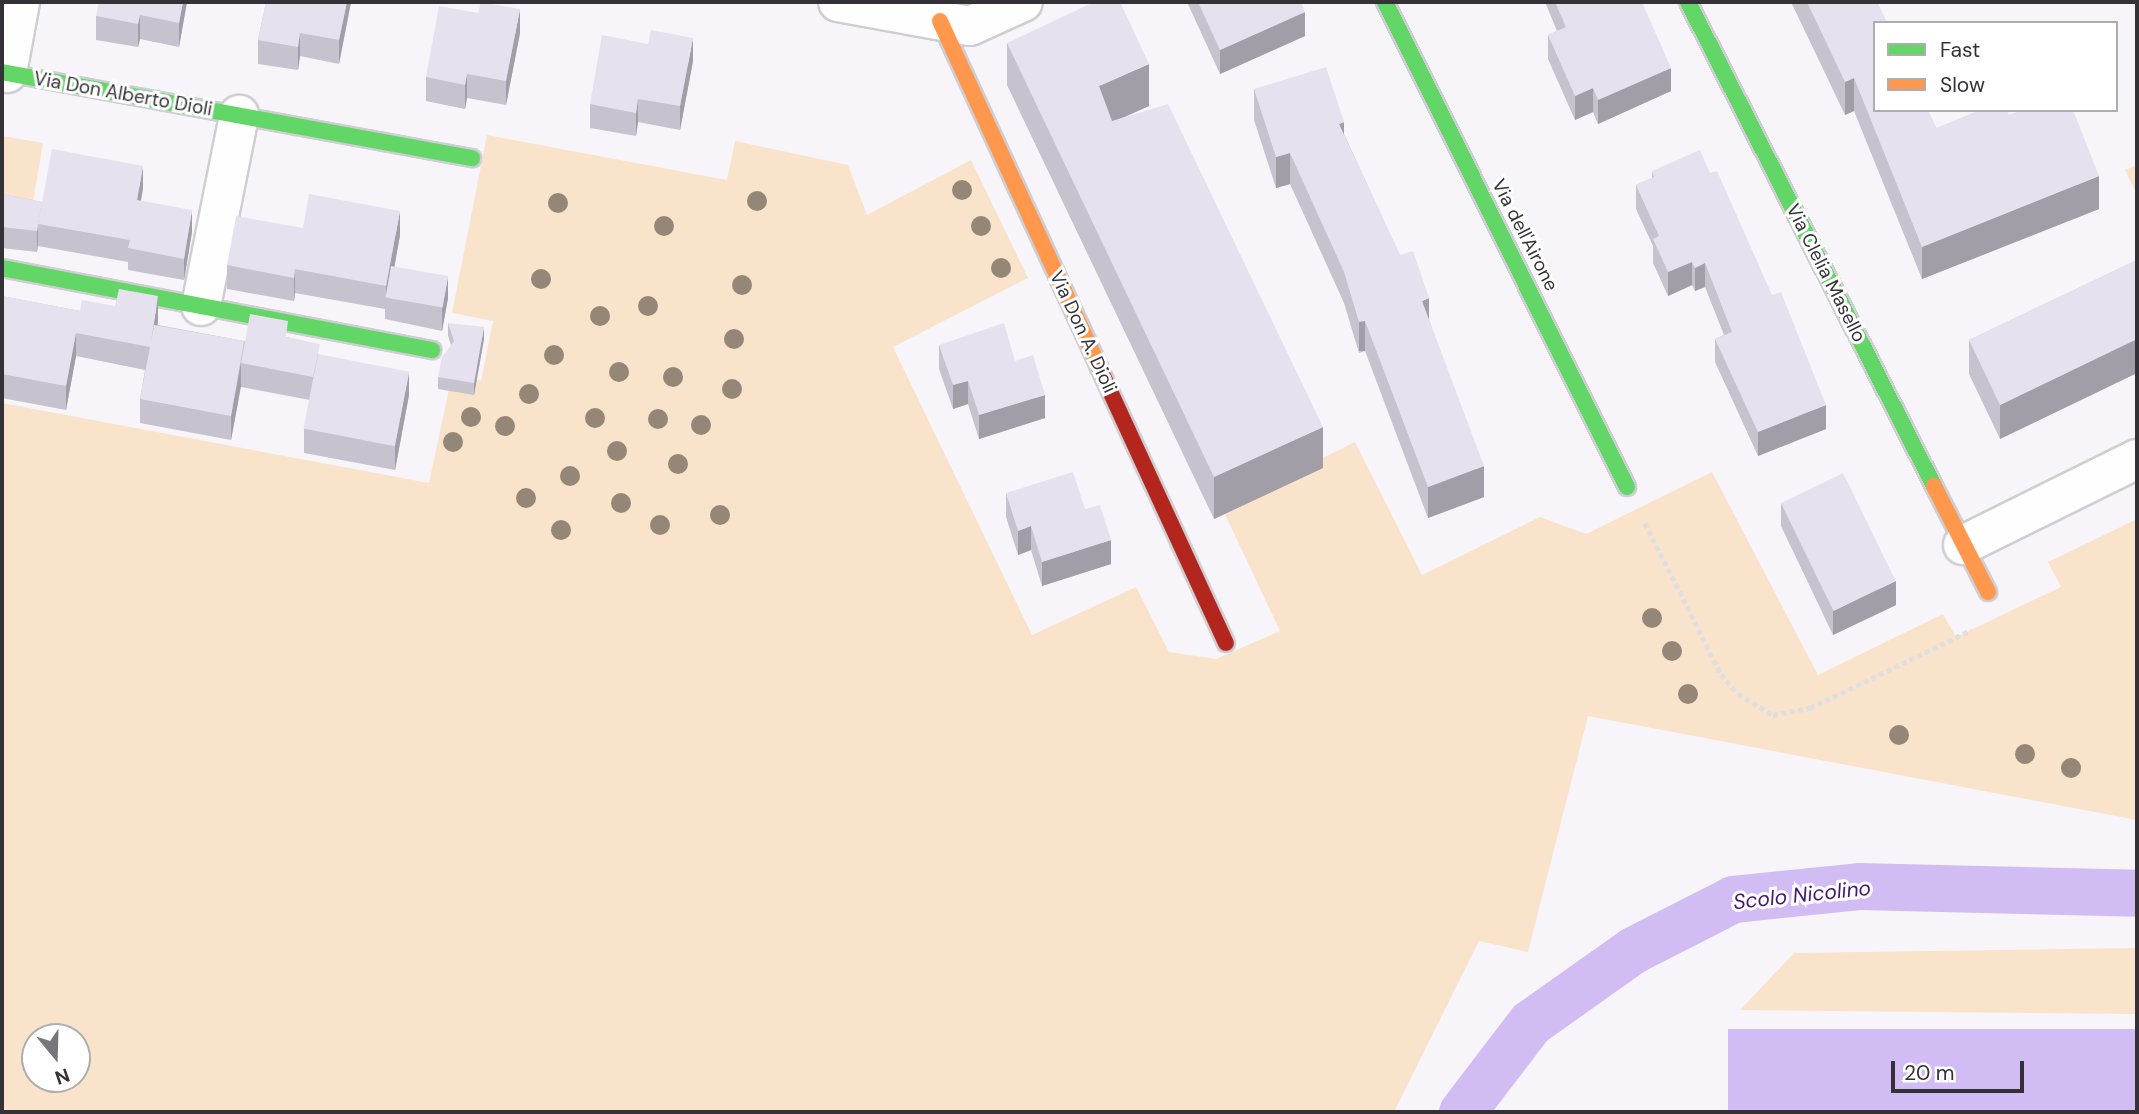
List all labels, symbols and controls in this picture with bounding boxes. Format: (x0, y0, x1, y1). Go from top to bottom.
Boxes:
legend (1873, 21, 2118, 112)
text: Fast (1940, 36, 1980, 64)
street label: Via Don Alberto Dioli (32, 67, 214, 121)
text: Slow (1940, 71, 1985, 99)
street label: Via dell'Airone (1487, 175, 1563, 295)
street label: Via Clelia Masello (1781, 200, 1871, 346)
street label: Via Don A. Dioli (1045, 267, 1121, 397)
water label: Scolo Nicolino (1732, 875, 1872, 915)
north arrow (21, 1023, 91, 1093)
scale bar (1894, 1048, 2027, 1092)
text: 20 m (1904, 1059, 1955, 1087)
text: N (52, 1062, 73, 1091)

